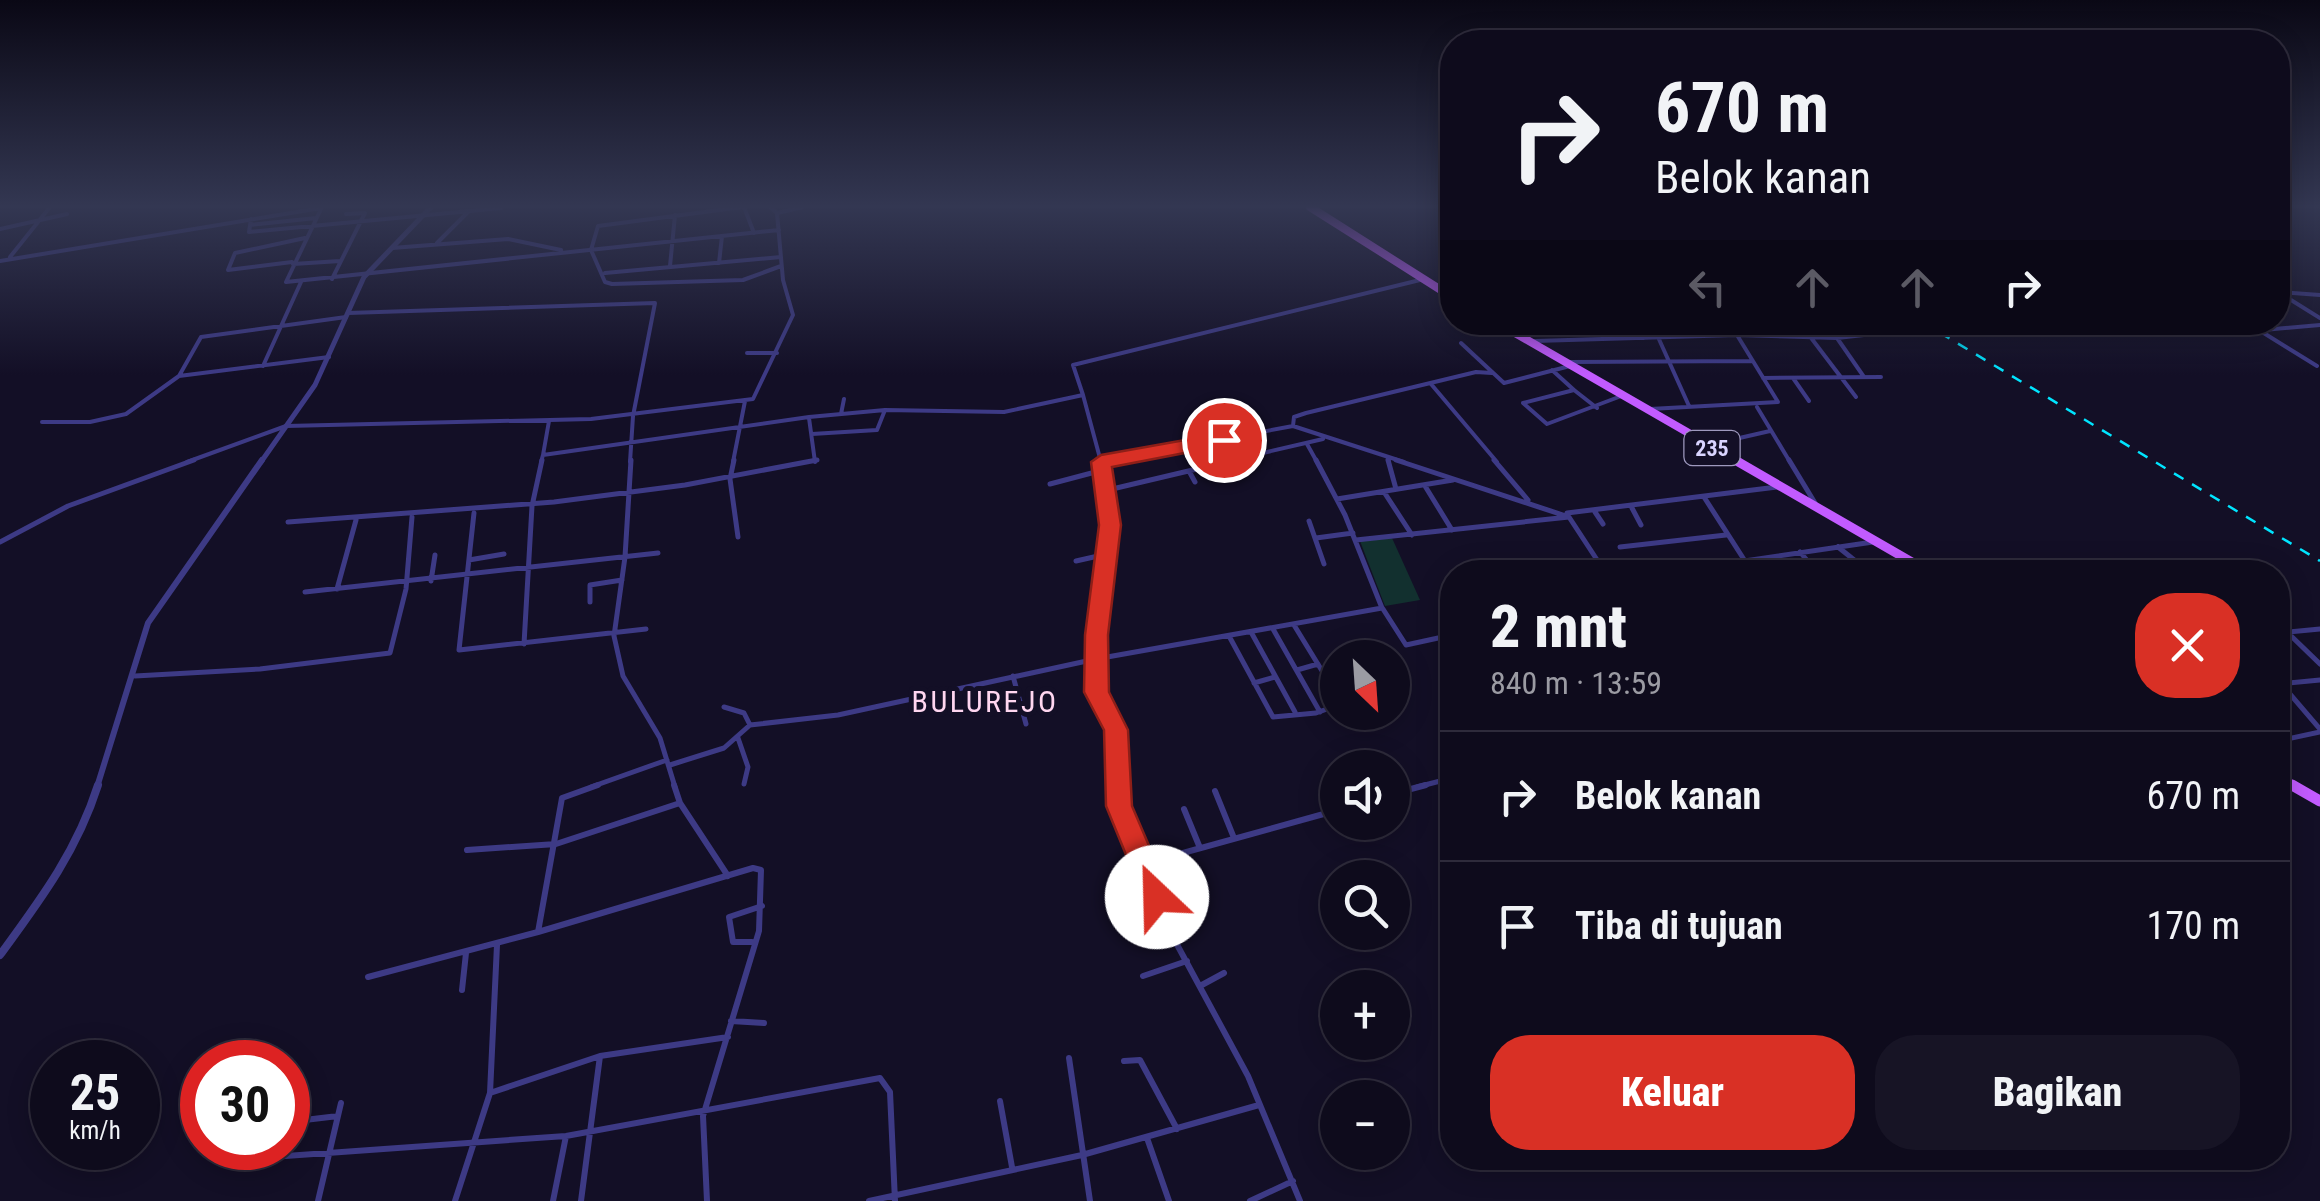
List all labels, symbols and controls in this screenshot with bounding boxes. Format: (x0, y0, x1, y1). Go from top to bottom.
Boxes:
text: 670 m (1655, 67, 1829, 149)
icon: right (1490, 70, 1620, 200)
text: Belok kanan (1655, 151, 1871, 204)
icon: left (1680, 260, 1735, 315)
icon: ahead (1785, 260, 1840, 315)
icon: ahead (1890, 260, 1945, 315)
icon: right (1995, 260, 2050, 315)
pin (1182, 398, 1267, 483)
icon: arrive (1197, 413, 1252, 468)
road number: 235 (1684, 431, 1740, 465)
text: 2 mnt (1490, 591, 1627, 662)
button: close (2135, 593, 2240, 698)
north arrow (1320, 640, 1410, 730)
map controls (1320, 640, 1410, 1170)
text: 840 m · 13:59 (1490, 664, 1662, 702)
district label: BULUREJO (912, 684, 1058, 719)
button: sound (1320, 750, 1410, 840)
icon: right (1490, 769, 1545, 824)
text: Belok kanan (1575, 774, 1761, 818)
text: 670 m (2146, 774, 2240, 818)
position arrow (1105, 845, 1209, 949)
button: search (1320, 860, 1410, 950)
icon: arrive (1490, 899, 1545, 954)
text: Tiba di tujuan (1575, 904, 1783, 948)
text: 170 m (2146, 904, 2240, 948)
button: + (1320, 970, 1410, 1060)
button: Keluar (1490, 1035, 1855, 1150)
button: Bagikan (1875, 1035, 2240, 1150)
speed limit sign: 30 (180, 1040, 310, 1170)
text: 25 (70, 1064, 120, 1122)
button: − (1320, 1080, 1410, 1170)
text: km/h (69, 1116, 121, 1145)

